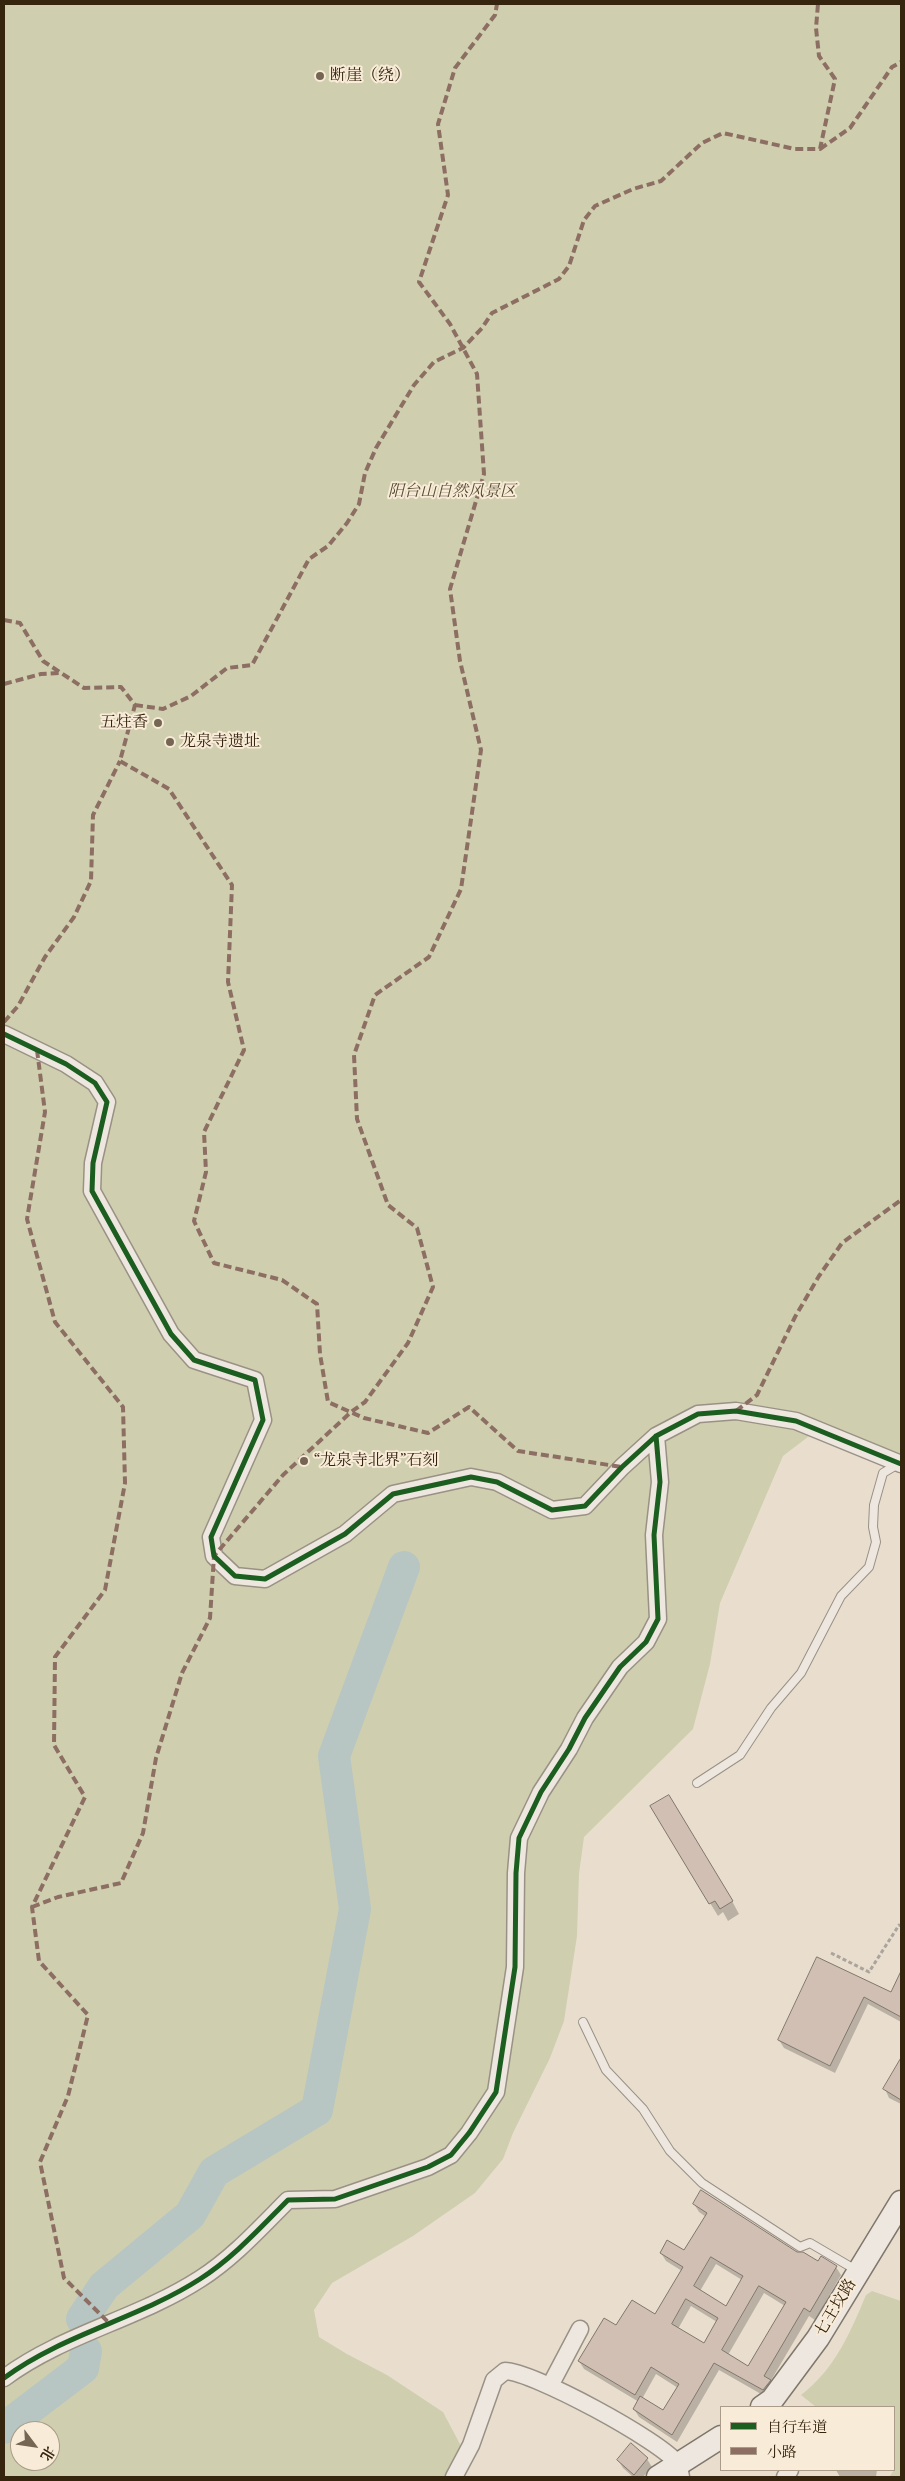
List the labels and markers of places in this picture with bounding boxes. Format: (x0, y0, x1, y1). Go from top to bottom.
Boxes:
place label: 断崖（绕） (330, 66, 410, 86)
marker: 断崖（绕） (314, 70, 326, 82)
place label: 五炷香 (100, 713, 148, 733)
marker: 五炷香 (152, 717, 164, 729)
place label: 龙泉寺遗址 (180, 732, 260, 752)
marker: 龙泉寺遗址 (164, 736, 176, 748)
place label: “龙泉寺北界”石刻 (314, 1451, 438, 1471)
marker: “龙泉寺北界”石刻 (298, 1455, 310, 1467)

